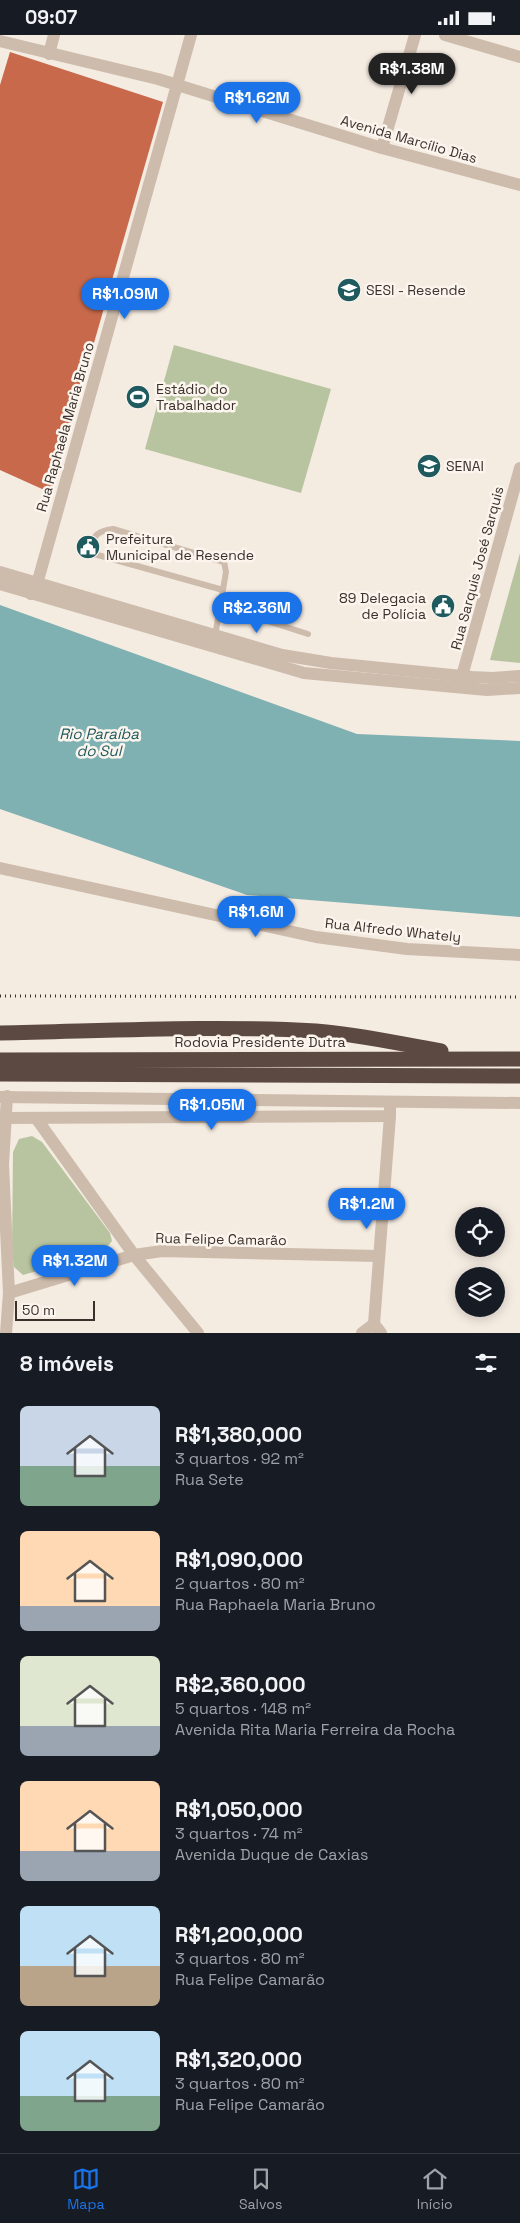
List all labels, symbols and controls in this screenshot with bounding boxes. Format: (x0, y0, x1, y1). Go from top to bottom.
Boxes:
text: 09:07 (25, 5, 77, 30)
pin: R$1.38M (366, 53, 458, 95)
text: R$1.38M (379, 58, 445, 79)
pin: R$1.62M (211, 81, 303, 124)
text: R$1.62M (224, 87, 290, 108)
street label: Avenida Marcílio Dias (339, 111, 479, 167)
pin: R$1.09M (79, 277, 171, 320)
school or university icon: SESI - Resende (336, 277, 362, 303)
place label: SESI - Resende (366, 281, 466, 299)
text: R$1.09M (92, 283, 158, 304)
street label: Rua Raphaela Maria Bruno (32, 340, 98, 514)
place label: Estádio do Trabalhador (156, 380, 236, 414)
sports icon: Estádio do Trabalhador (125, 384, 151, 410)
school or university icon: SENAI (416, 453, 442, 479)
place label: SENAI (446, 457, 484, 475)
street label: Rua Sarquis José Sarquis (446, 484, 508, 652)
place label: Prefeitura Municipal de Resende (106, 530, 254, 564)
public building icon: Prefeitura Municipal de Resende (75, 534, 101, 560)
place label: 89 Delegacia de Polícia (339, 589, 426, 623)
pin: R$2.36M (211, 591, 303, 634)
public building icon: 89 Delegacia de Polícia (430, 593, 456, 619)
text: R$2.36M (223, 597, 291, 618)
water label: Rio Paraíba do Sul (59, 724, 139, 760)
pin: R$1.6M (215, 895, 297, 938)
text: R$1.6M (228, 901, 284, 922)
street label: Rua Alfredo Whately (324, 914, 462, 946)
street label: Rodovia Presidente Dutra (174, 1033, 346, 1051)
pin: R$1.05M (166, 1089, 258, 1131)
text: R$1.05M (179, 1094, 245, 1115)
pin: R$1.2M (326, 1187, 408, 1230)
text: R$1.2M (339, 1193, 395, 1214)
map controls (455, 1207, 505, 1317)
button: locate (455, 1207, 505, 1257)
street label: Rua Felipe Camarão (155, 1229, 287, 1249)
pin: R$1.32M (29, 1245, 121, 1287)
text: R$1.32M (42, 1250, 108, 1271)
button: layers (455, 1267, 505, 1317)
scale bar (15, 1298, 95, 1321)
text: 50 m (22, 1301, 55, 1319)
icon: filters (472, 1349, 500, 1377)
text: 8 imóveis (20, 1350, 114, 1377)
text: R$1,380,000 (175, 1421, 302, 1448)
icon: home (60, 1426, 120, 1486)
text: 3 quartos · 92 m² (175, 1448, 304, 1469)
text: Rua Sete (175, 1469, 244, 1490)
text: R$1,090,000 (175, 1546, 303, 1573)
icon: home (60, 1551, 120, 1611)
text: 2 quartos · 80 m² (175, 1573, 305, 1594)
text: Rua Raphaela Maria Bruno (175, 1594, 376, 1615)
text: R$2,360,000 (175, 1671, 306, 1698)
icon: home (60, 1676, 120, 1736)
text: 5 quartos · 148 m² (175, 1698, 311, 1719)
text: Avenida Rita Maria Ferreira da Rocha (175, 1719, 455, 1740)
text: R$1,050,000 (175, 1796, 303, 1823)
icon: home (60, 1801, 120, 1861)
text: 3 quartos · 74 m² (175, 1823, 303, 1844)
text: Avenida Duque de Caxias (175, 1844, 368, 1865)
text: R$1,200,000 (175, 1921, 303, 1948)
icon: home (60, 1926, 120, 1986)
text: 3 quartos · 80 m² (175, 1948, 305, 1969)
text: Rua Felipe Camarão (175, 1969, 325, 1990)
text: R$1,320,000 (175, 2046, 302, 2073)
icon: home (60, 2051, 120, 2111)
text: 3 quartos · 80 m² (175, 2073, 305, 2094)
text: Rua Felipe Camarão (175, 2094, 325, 2115)
tab: Mapa (67, 2165, 104, 2213)
tab: Salvos (239, 2165, 282, 2213)
tab: Início (417, 2165, 453, 2213)

